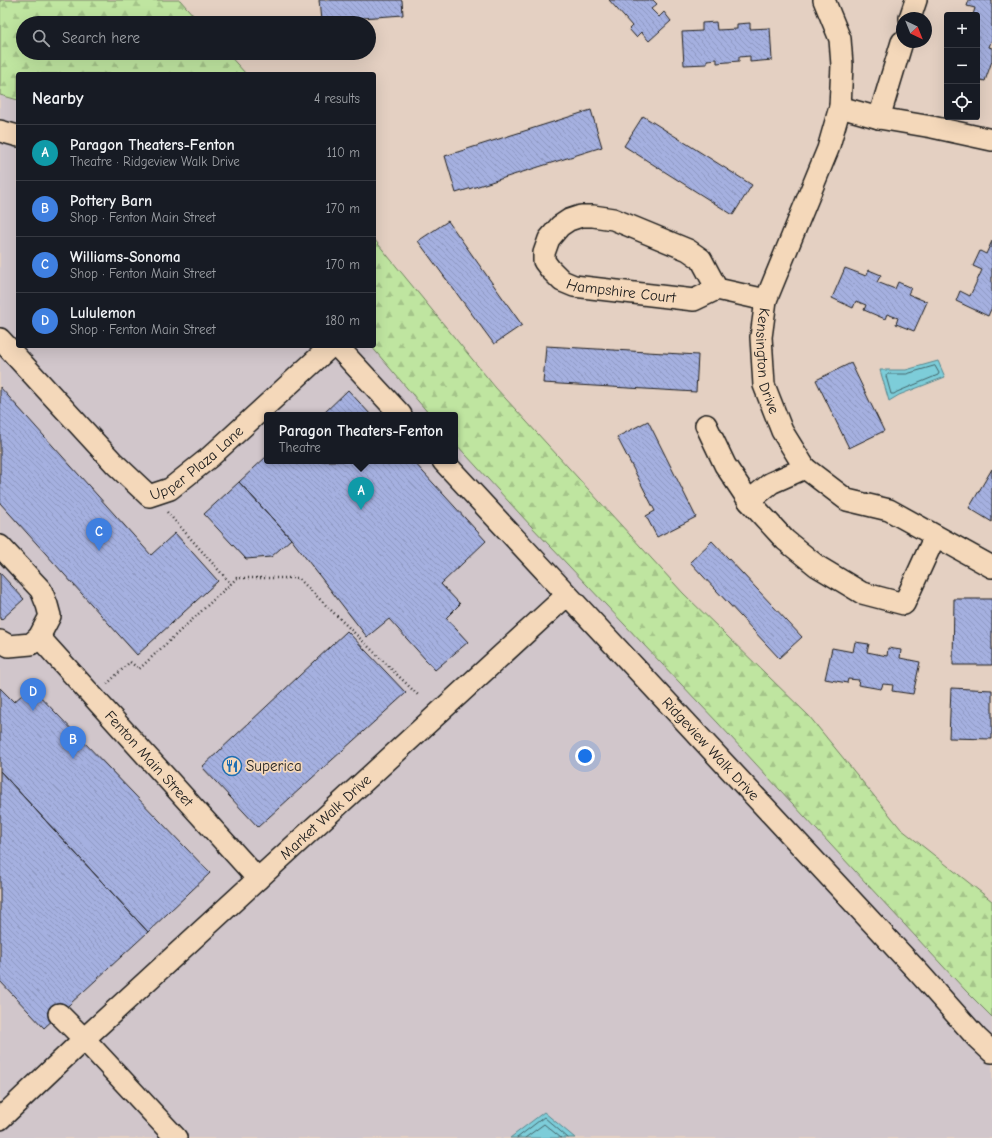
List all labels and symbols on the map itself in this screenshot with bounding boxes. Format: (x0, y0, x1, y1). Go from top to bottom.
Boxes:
north arrow (896, 12, 932, 48)
street label: Hampshire Court (564, 275, 677, 307)
street label: Kensington Drive (752, 307, 784, 417)
street label: Upper Plaza Lane (148, 422, 247, 504)
pin: A (348, 477, 374, 510)
pin: C (86, 518, 112, 551)
pin: D (20, 678, 46, 711)
street label: Ridgeview Walk Drive (658, 693, 763, 805)
street label: Fenton Main Street (101, 707, 198, 811)
pin: B (60, 726, 86, 759)
your location (575, 746, 595, 766)
restaurant icon: Superica (221, 755, 243, 777)
place label: Superica (246, 757, 302, 775)
street label: Market Walk Drive (276, 770, 375, 863)

